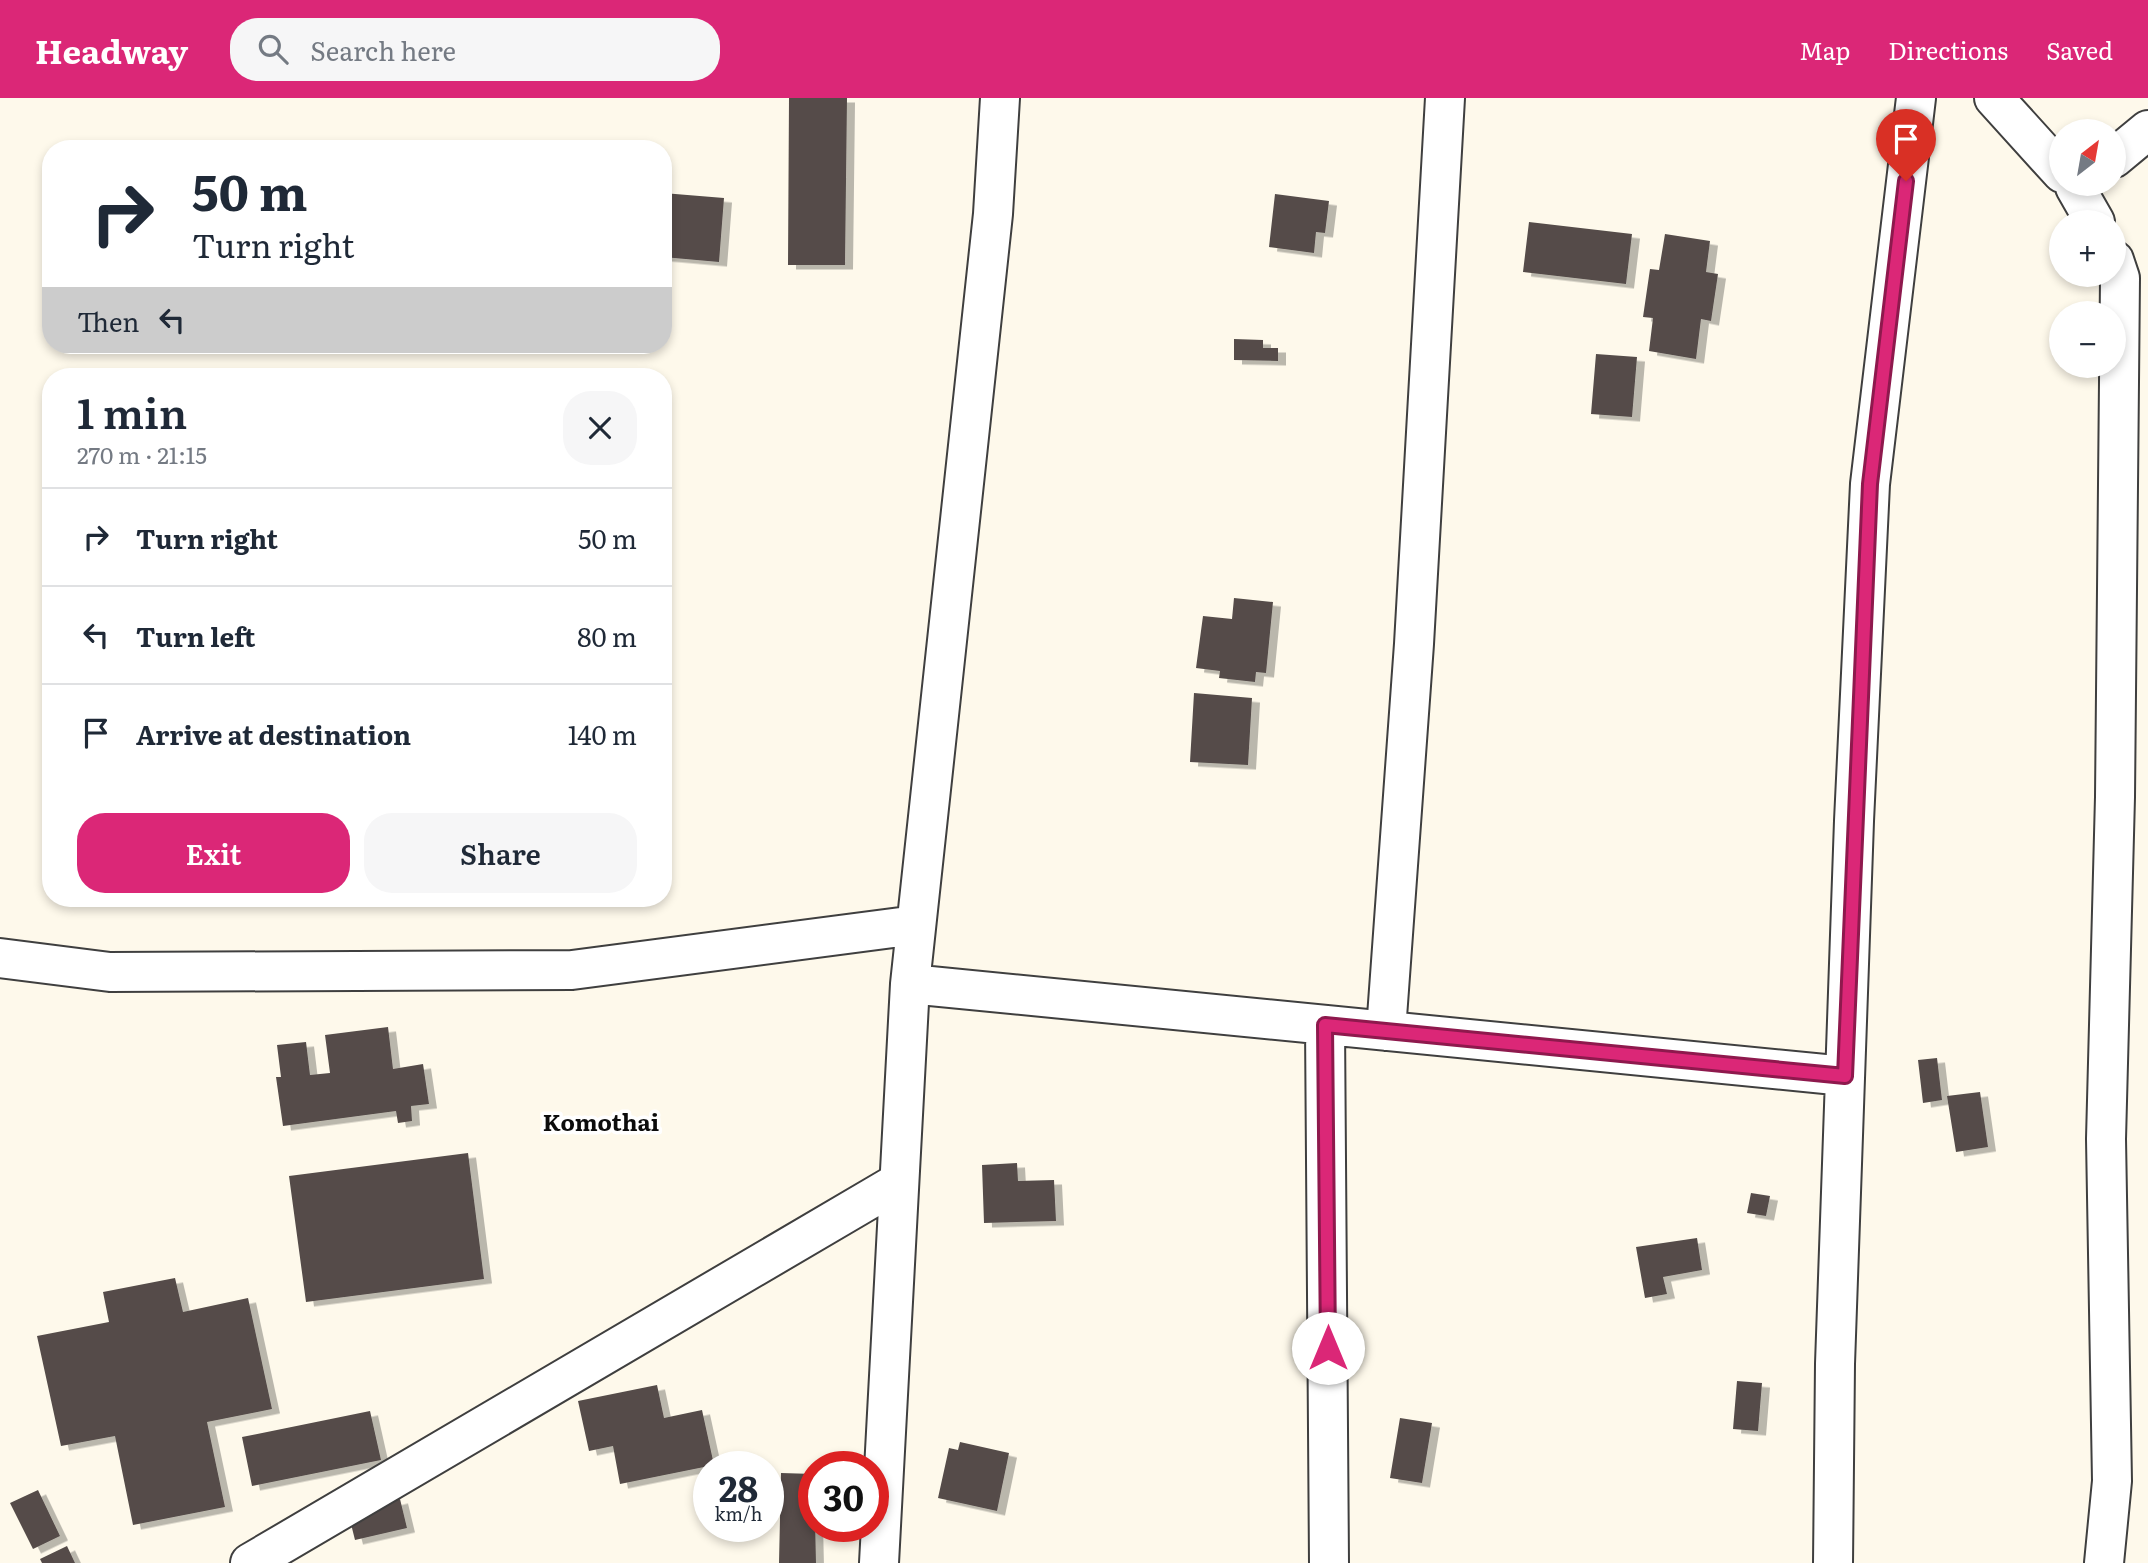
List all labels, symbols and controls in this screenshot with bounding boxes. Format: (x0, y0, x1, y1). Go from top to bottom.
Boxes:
search box (230, 18, 720, 81)
text: Headway (35, 25, 188, 74)
icon: search (254, 30, 292, 68)
text: Search here (310, 30, 456, 69)
text: Map (1799, 32, 1850, 67)
text: Directions (1888, 32, 2008, 67)
text: Saved (2046, 32, 2113, 67)
pin (1876, 109, 1936, 181)
north arrow (2049, 119, 2126, 196)
map controls (2049, 119, 2126, 378)
icon: arrive (1887, 120, 1925, 158)
text: 50 m (192, 153, 308, 226)
icon: right (77, 168, 168, 259)
button: + (2049, 210, 2126, 287)
text: Turn right (192, 220, 354, 268)
text: Then (77, 301, 139, 340)
icon: left (153, 301, 191, 339)
button: − (2049, 301, 2126, 378)
text: 1 min (77, 380, 187, 442)
button: close (563, 391, 637, 465)
text: 270 m · 21:15 (77, 437, 207, 471)
icon: right (77, 518, 115, 556)
text: Turn right (136, 518, 278, 557)
text: 50 m (578, 518, 637, 557)
icon: left (77, 616, 115, 654)
text: Turn left (136, 616, 255, 655)
text: 80 m (577, 616, 637, 655)
icon: arrive (77, 714, 115, 752)
text: Arrive at destination (136, 714, 411, 753)
text: 140 m (568, 714, 637, 753)
button: Exit (77, 813, 350, 893)
button: Share (364, 813, 637, 893)
district label: Komothai (543, 1104, 659, 1138)
position arrow (1291, 1311, 1365, 1385)
speed limit sign: 30 (798, 1451, 889, 1542)
text: 28 (719, 1461, 758, 1513)
text: km/h (715, 1500, 762, 1527)

